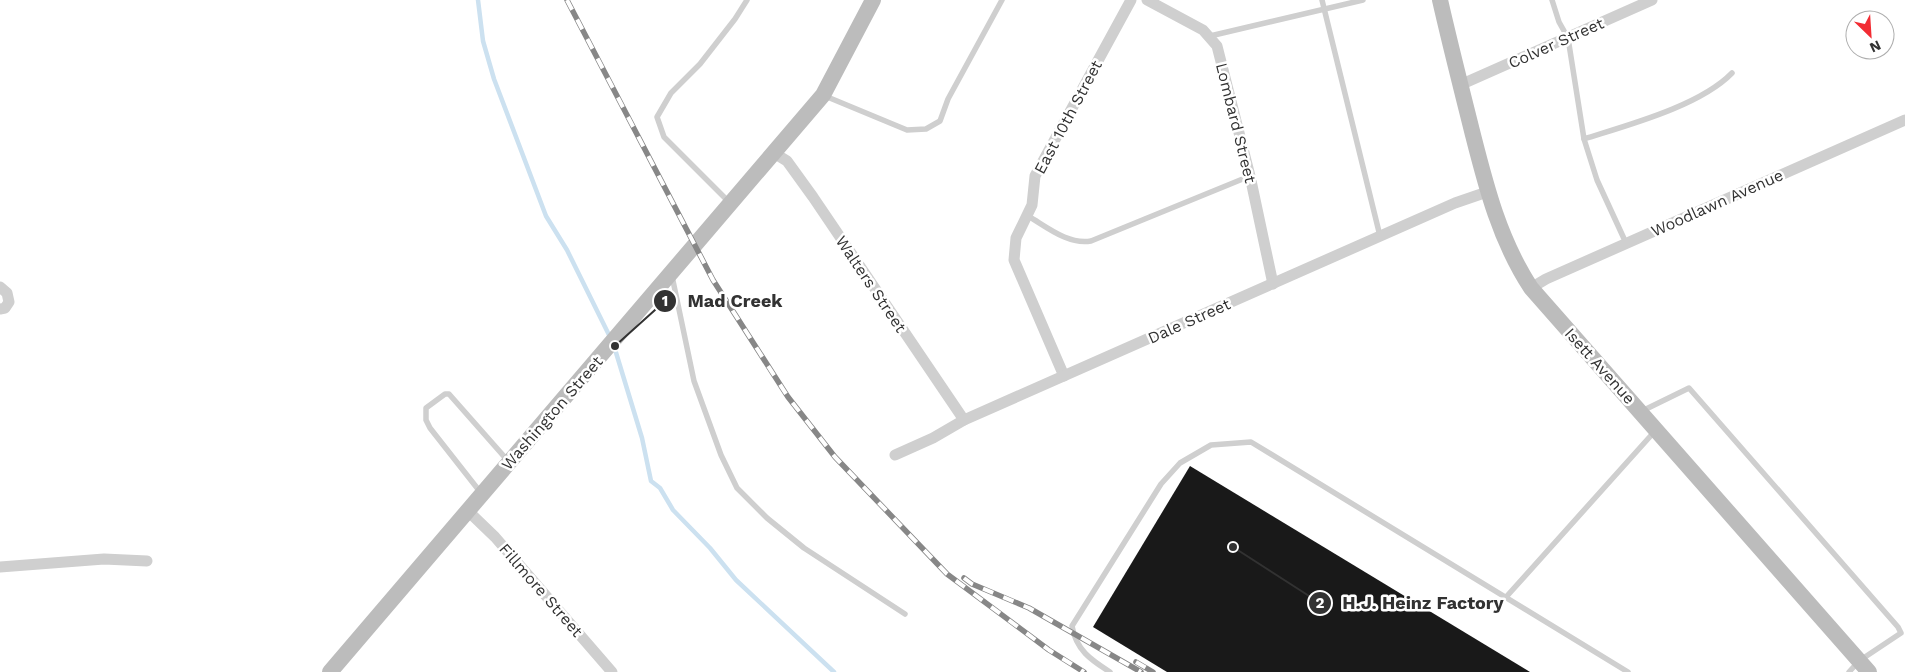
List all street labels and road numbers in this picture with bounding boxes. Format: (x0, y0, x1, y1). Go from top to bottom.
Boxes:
street label: Colver Street (1505, 13, 1607, 73)
street label: East 10th Street (1030, 57, 1106, 177)
street label: Lombard Street (1212, 61, 1260, 185)
street label: Woodlawn Avenue (1648, 165, 1786, 241)
street label: Walters Street (832, 232, 911, 336)
street label: Dale Street (1145, 294, 1233, 348)
street label: Isett Avenue (1561, 324, 1639, 408)
street label: Washington Street (497, 352, 607, 474)
street label: Fillmore Street (495, 539, 587, 641)

